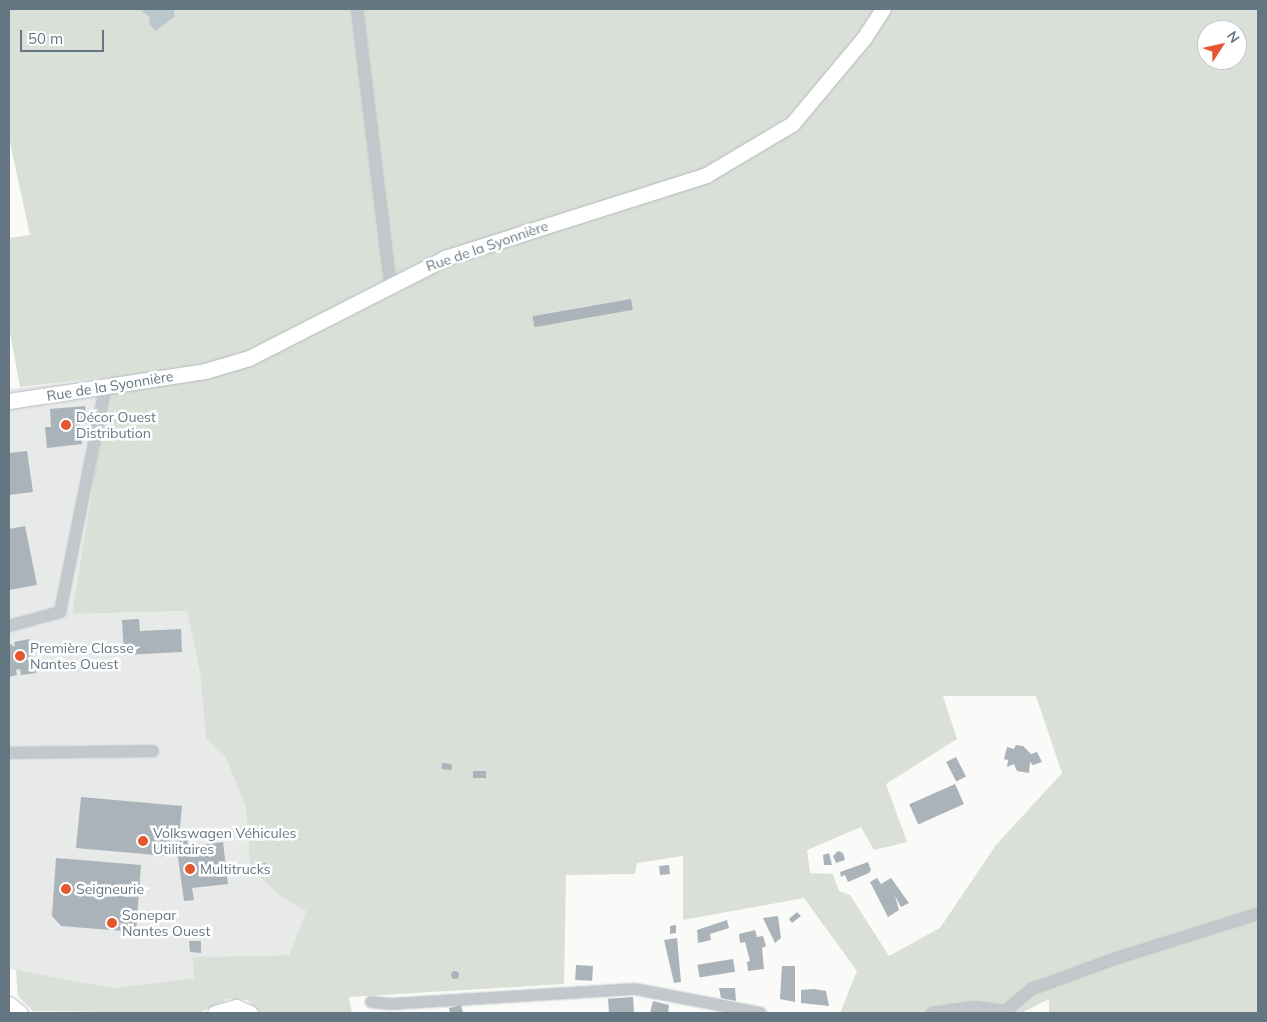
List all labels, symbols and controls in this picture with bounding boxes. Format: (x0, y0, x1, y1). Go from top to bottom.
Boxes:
scale bar (22, 20, 106, 52)
north arrow (1197, 20, 1247, 70)
text: N (1223, 27, 1244, 46)
text: 50 m (28, 29, 63, 48)
street label: Rue de la Syonnière (424, 217, 550, 275)
street label: Rue de la Syonnière (45, 368, 175, 404)
place label: Décor Ouest Distribution (76, 409, 156, 442)
marker: Décor Ouest Distribution (60, 419, 72, 431)
place label: Première Classe Nantes Ouest (30, 640, 134, 672)
marker: Première Classe Nantes Ouest (14, 650, 26, 662)
place label: Volkswagen Véhicules Utilitaires (153, 825, 297, 858)
marker: Volkswagen Véhicules Utilitaires (137, 835, 149, 847)
place label: Multitrucks (200, 861, 271, 877)
marker: Multitrucks (184, 863, 196, 875)
place label: Seigneurie (76, 881, 144, 897)
marker: Seigneurie (60, 883, 72, 895)
place label: Sonepar Nantes Ouest (122, 907, 210, 940)
marker: Sonepar Nantes Ouest (106, 917, 118, 929)

